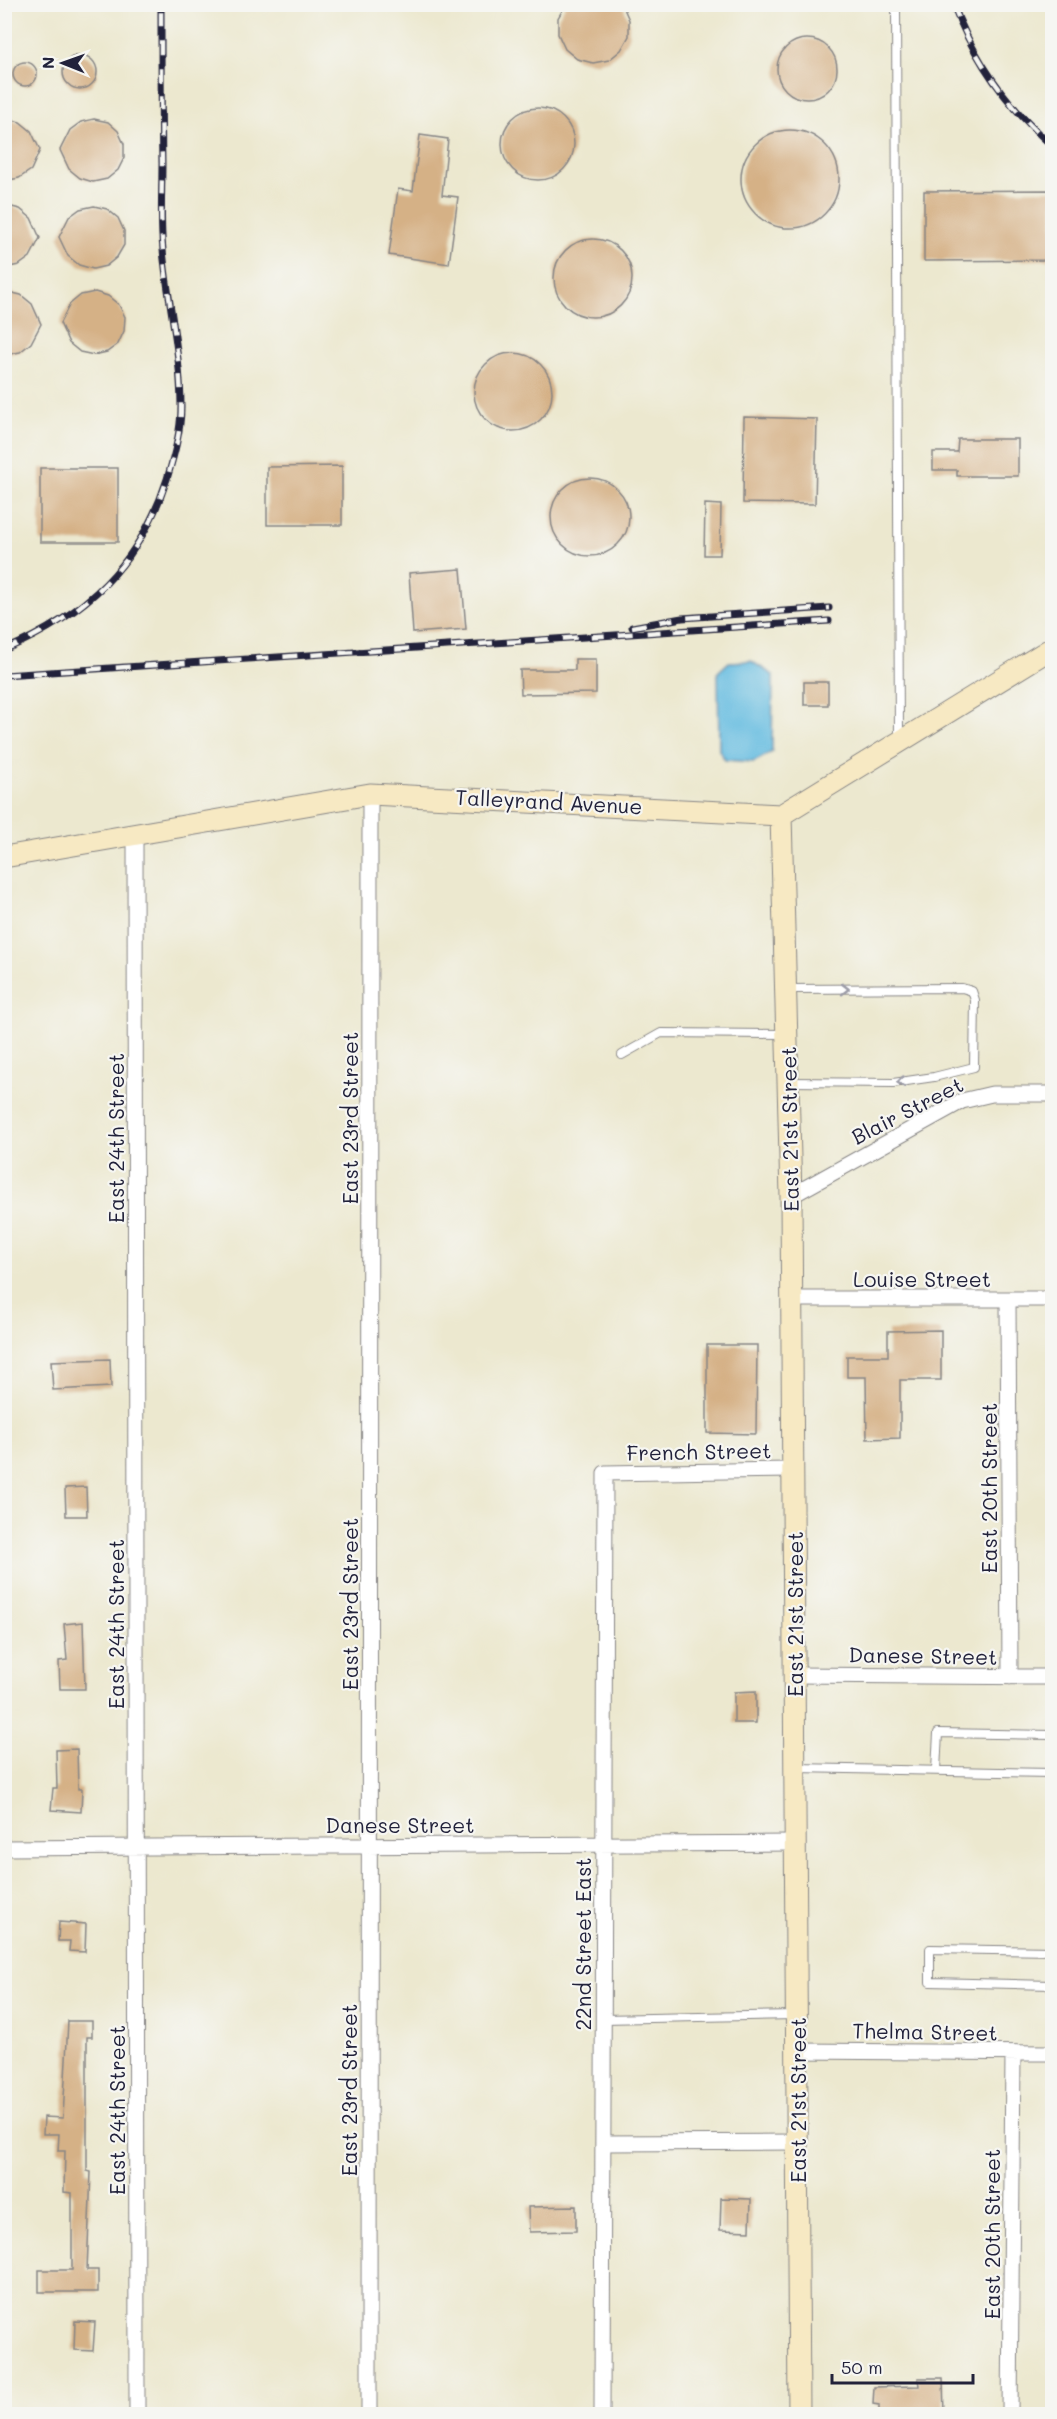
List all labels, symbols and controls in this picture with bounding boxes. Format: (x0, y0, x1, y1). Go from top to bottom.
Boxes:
north arrow (33, 33, 93, 93)
text: N (37, 56, 58, 69)
street label: Talleyrand Avenue (455, 783, 643, 819)
one-way arrow (840, 983, 849, 995)
street label: East 23rd Street (336, 1032, 363, 1204)
street label: East 21st Street (774, 1046, 804, 1212)
street label: East 24th Street (102, 1053, 129, 1223)
street label: Blair Street (847, 1070, 967, 1150)
one-way arrow (896, 1075, 905, 1087)
street label: Louise Street (853, 1265, 991, 1292)
street label: East 20th Street (975, 1403, 1002, 1573)
street label: French Street (626, 1436, 772, 1466)
street label: East 23rd Street (336, 1518, 363, 1690)
street label: East 21st Street (781, 1531, 808, 1697)
street label: East 24th Street (102, 1539, 129, 1709)
street label: Danese Street (848, 1640, 998, 1670)
street label: Danese Street (326, 1811, 474, 1838)
street label: 22nd Street East (569, 1857, 596, 2031)
street label: East 23rd Street (335, 2004, 362, 2176)
street label: Thelma Street (852, 2016, 998, 2046)
street label: East 21st Street (784, 2017, 811, 2183)
street label: East 24th Street (103, 2025, 130, 2195)
street label: East 20th Street (978, 2149, 1005, 2319)
scale bar (832, 2347, 973, 2385)
text: 50 m (841, 2355, 883, 2379)

